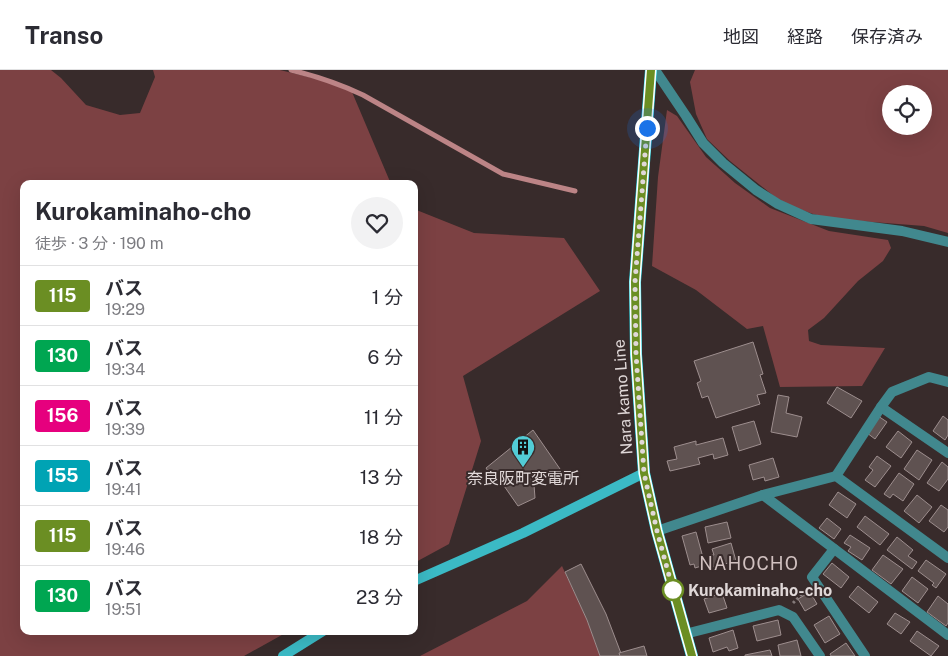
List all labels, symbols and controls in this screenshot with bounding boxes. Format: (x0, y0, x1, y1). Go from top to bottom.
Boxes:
text: Transo (25, 21, 103, 49)
text: 地図 (723, 26, 759, 47)
text: 経路 (787, 26, 823, 47)
text: 保存済み (851, 26, 923, 47)
map controls (882, 85, 932, 135)
button: locate (882, 85, 932, 135)
your location (635, 116, 660, 141)
text: Kurokaminaho-cho (35, 197, 251, 225)
button: heart (351, 197, 403, 249)
text: 徒歩 · 3 分 · 190 m (35, 234, 164, 253)
text: バス (105, 277, 143, 299)
text: 115 (49, 285, 76, 306)
text: 1 分 (372, 286, 403, 308)
text: 19:29 (105, 300, 145, 319)
text: バス (105, 337, 143, 359)
street label: Nara kamo Line (609, 339, 637, 455)
text: 130 (47, 345, 78, 366)
text: 6 分 (368, 346, 403, 368)
text: 19:34 (105, 360, 145, 379)
text: バス (105, 397, 143, 419)
text: 156 (47, 405, 78, 426)
text: 11 分 (364, 406, 403, 428)
text: 19:39 (105, 420, 145, 439)
building icon: 奈良阪町変電所 (510, 434, 536, 468)
text: バス (105, 457, 143, 479)
text: 155 (46, 465, 79, 486)
text: 13 分 (360, 466, 403, 488)
place label: 奈良阪町変電所 (467, 469, 579, 488)
text: 19:41 (105, 480, 142, 499)
text: バス (105, 517, 143, 539)
text: 115 (49, 525, 76, 546)
text: 18 分 (359, 526, 403, 548)
text: 19:46 (105, 540, 145, 559)
district label: NAHOCHO (699, 553, 799, 574)
text: バス (105, 577, 143, 599)
marker: Kurokaminaho-cho (662, 579, 684, 601)
place label: Kurokaminaho-cho (688, 581, 832, 600)
text: 130 (47, 585, 78, 606)
text: 23 分 (356, 586, 403, 608)
text: 19:51 (105, 600, 142, 619)

